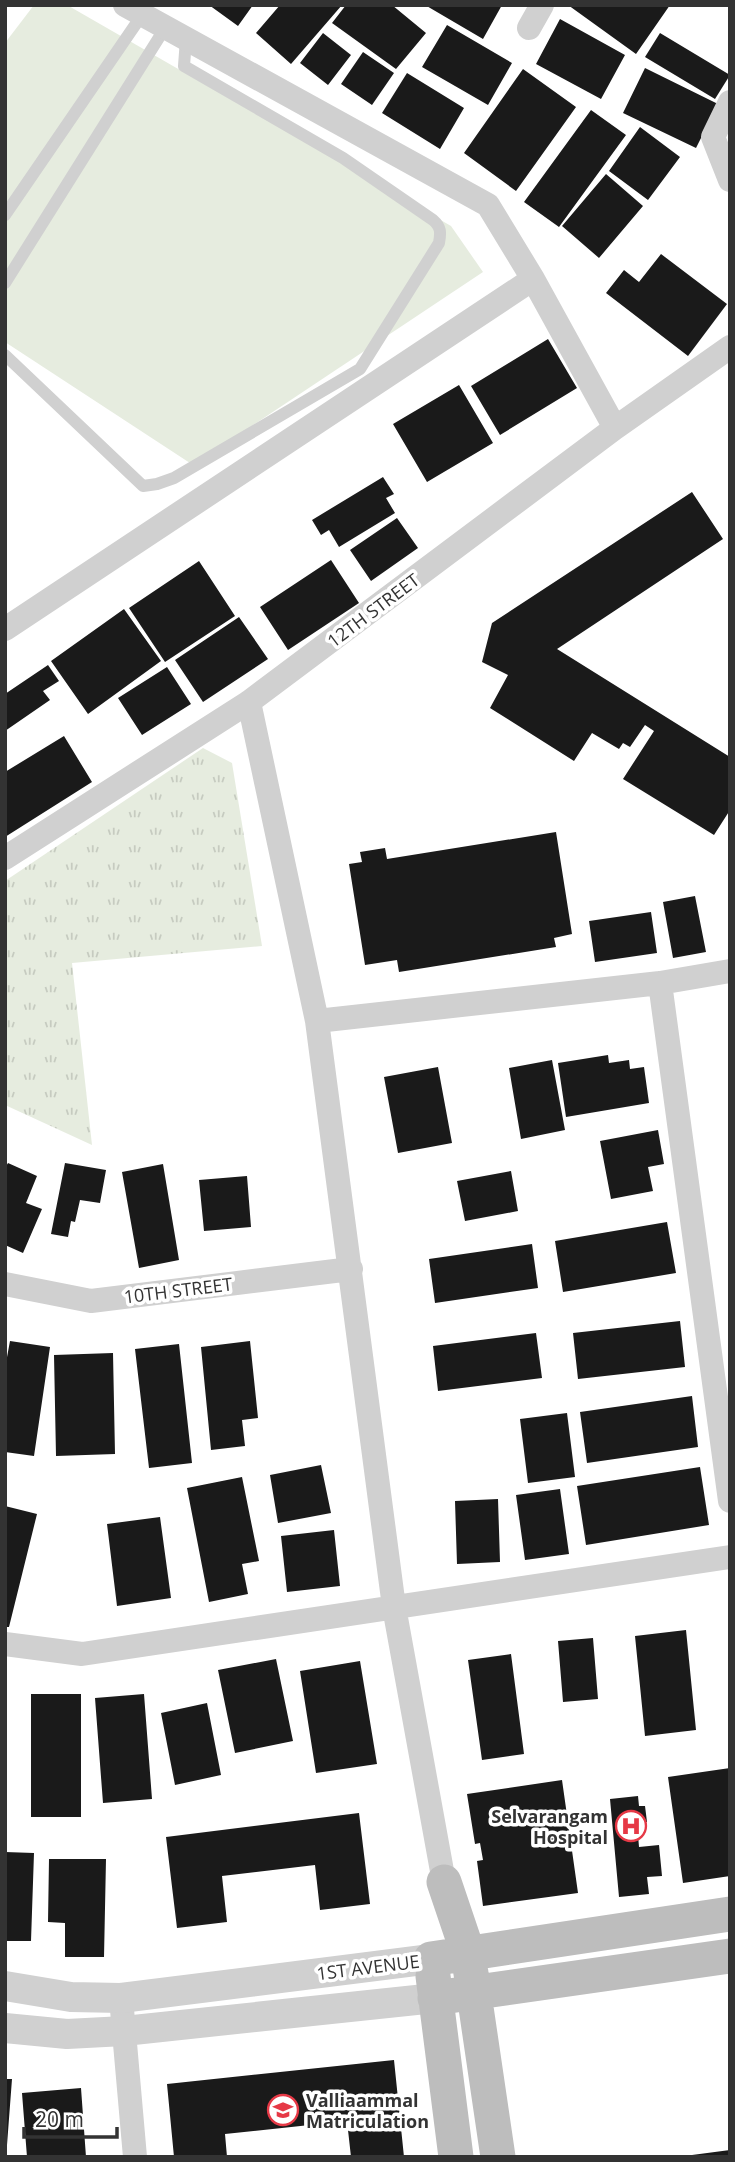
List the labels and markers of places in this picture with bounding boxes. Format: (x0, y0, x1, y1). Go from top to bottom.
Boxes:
place label: Selvarangam Hospital (491, 1804, 608, 1849)
hospital icon: Selvarangam Hospital (614, 1809, 648, 1843)
place label: Valliaammal Matriculation (306, 2088, 429, 2133)
school or university icon: Valliaammal Matriculation (266, 2093, 300, 2127)

